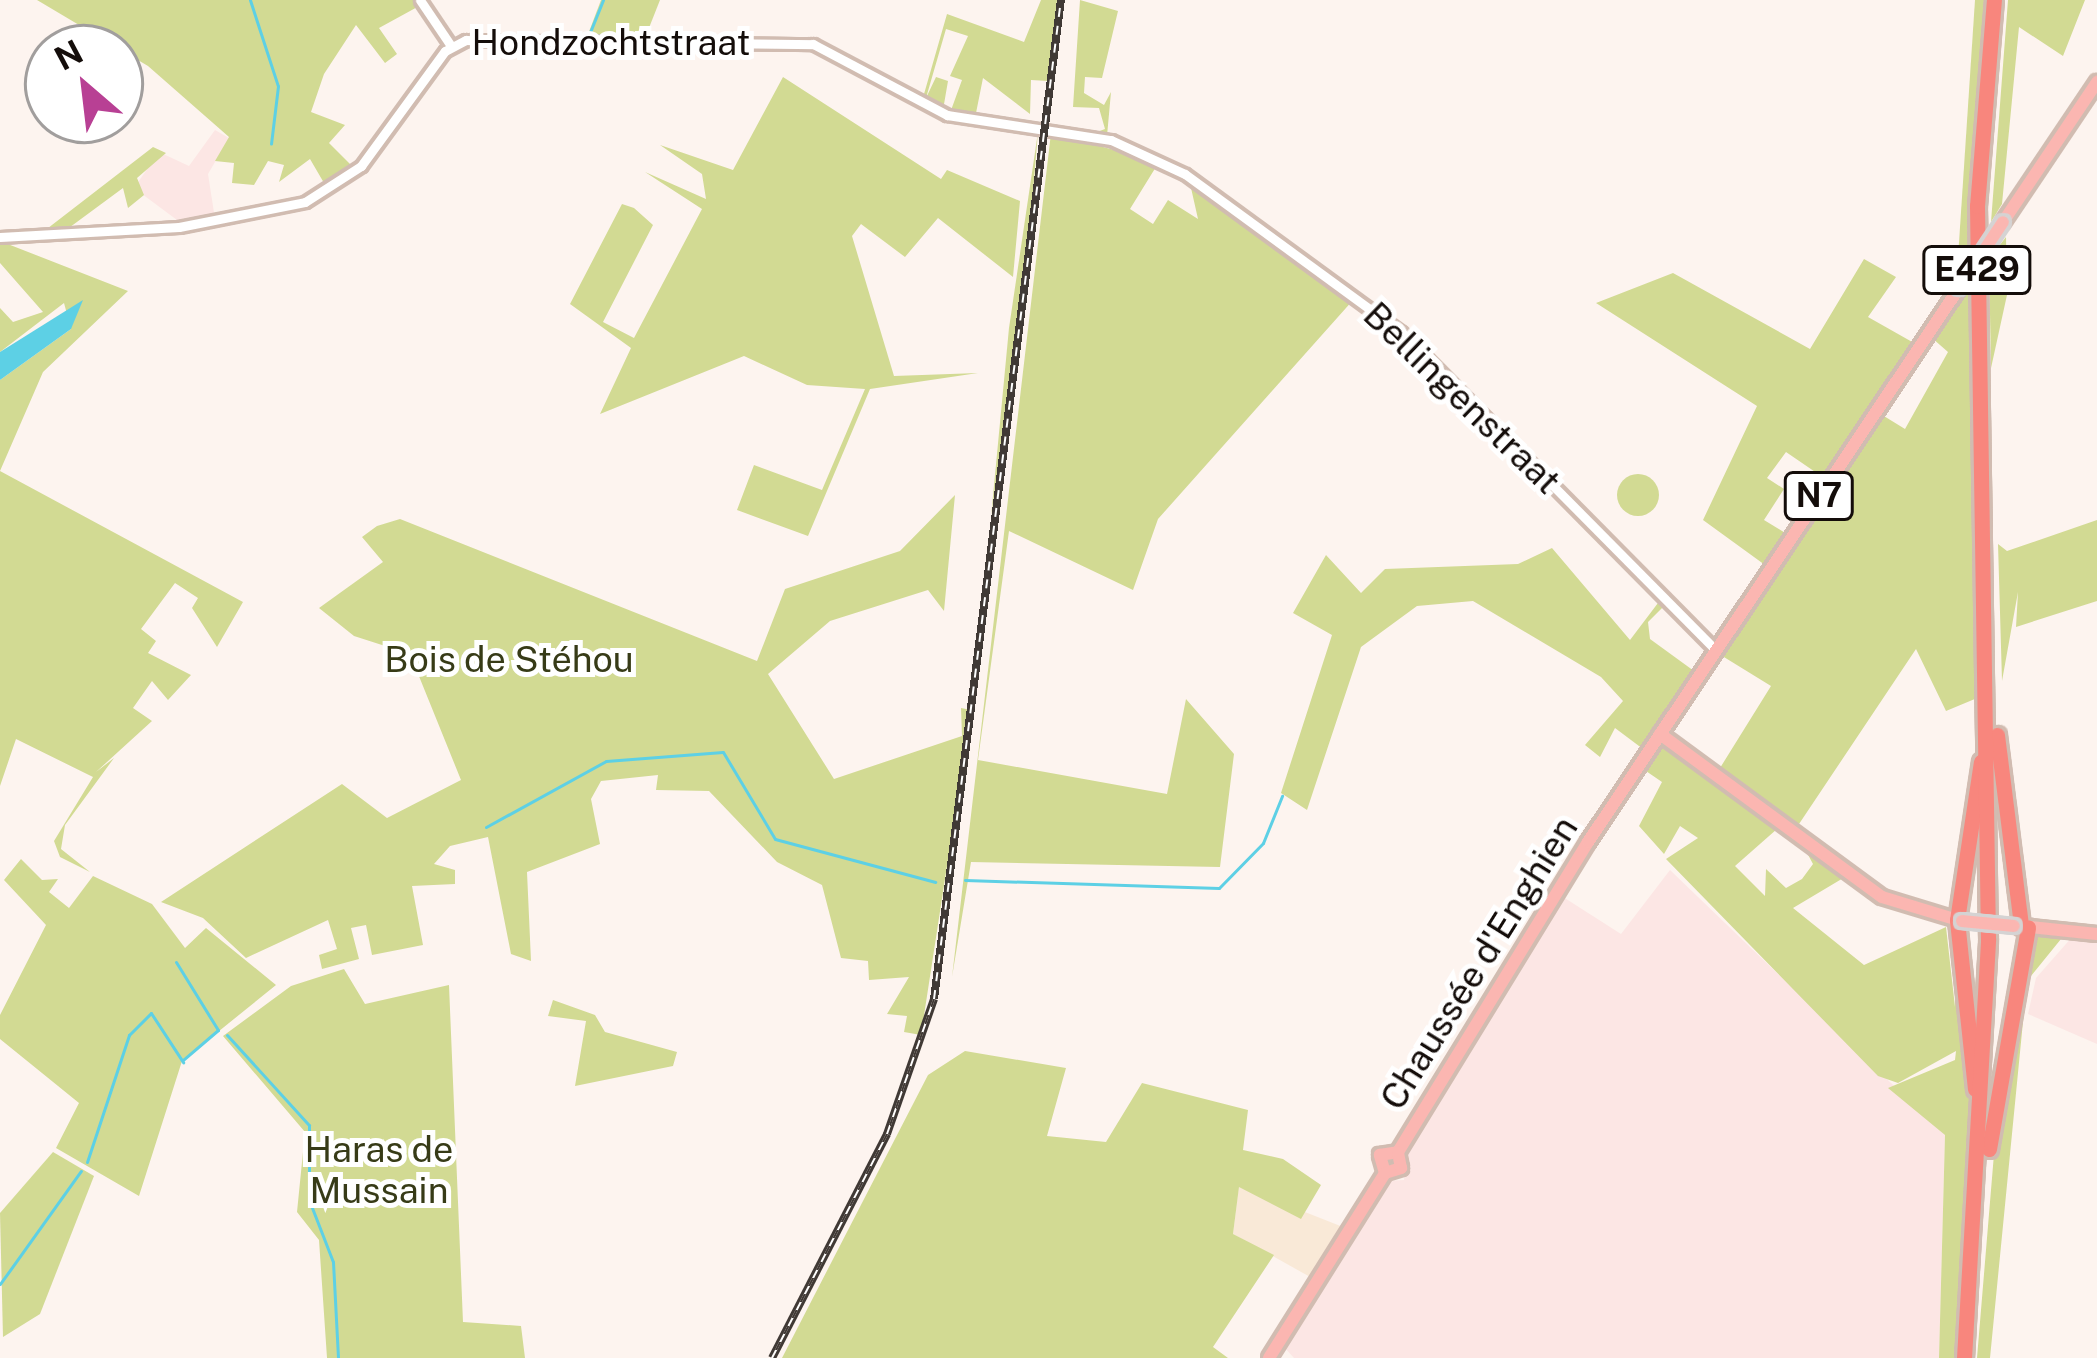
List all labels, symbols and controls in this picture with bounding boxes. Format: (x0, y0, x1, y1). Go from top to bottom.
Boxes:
street label: Hondzochtstraat (472, 21, 750, 65)
north arrow (24, 24, 144, 144)
text: N (48, 32, 89, 78)
road number: E429 (1920, 243, 2034, 297)
street label: Bellingenstraat (1355, 293, 1569, 503)
road number: N7 (1783, 469, 1855, 523)
park label: Bois de Stéhou (384, 638, 634, 682)
street label: Chaussée d'Enghien (1371, 808, 1587, 1118)
park label: Haras de Mussain (304, 1127, 454, 1212)

